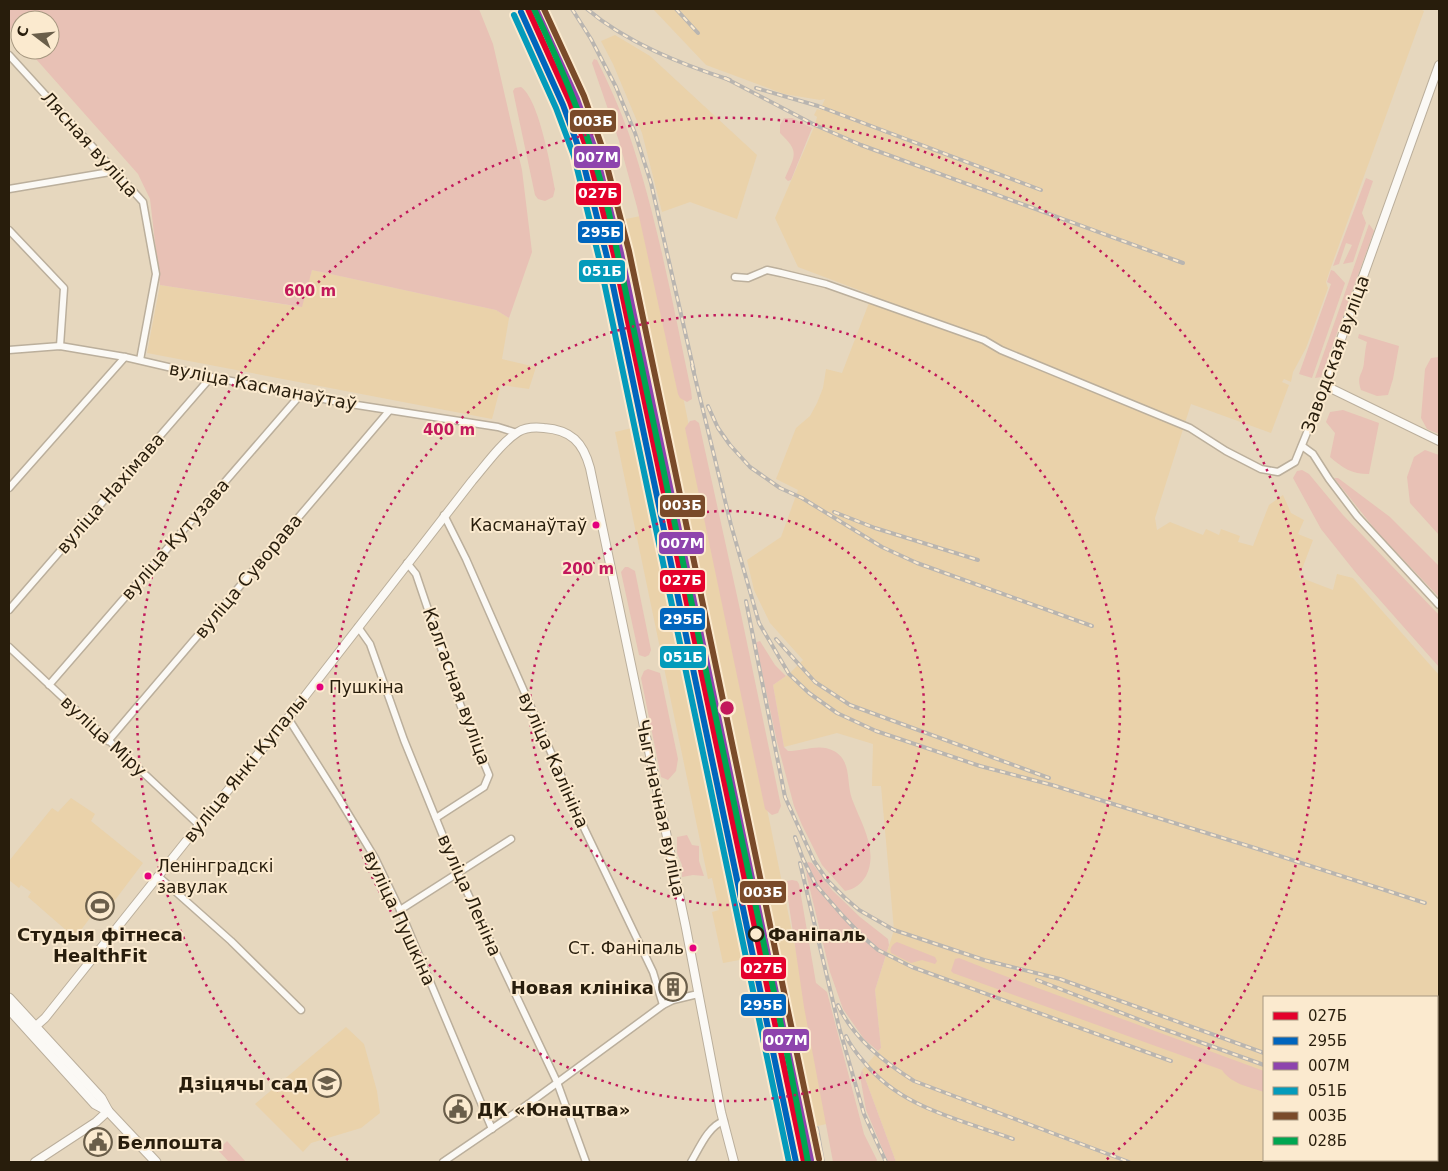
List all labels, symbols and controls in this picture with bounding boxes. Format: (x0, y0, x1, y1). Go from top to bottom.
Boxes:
north arrow (10, 10, 60, 60)
text: С (13, 24, 32, 39)
street label: Лясная вуліца (37, 87, 143, 201)
line badge: 003Б (569, 109, 617, 133)
text: 003Б (573, 113, 613, 129)
line badge: 007М (573, 145, 621, 169)
text: 007М (575, 149, 619, 165)
line badge: 027Б (575, 182, 622, 206)
text: 027Б (578, 185, 618, 201)
line badge: 295Б (577, 220, 624, 244)
text: 295Б (581, 224, 621, 240)
line badge: 051Б (578, 259, 626, 283)
text: 051Б (582, 263, 622, 279)
street label: Заводская вуліца (1297, 272, 1373, 436)
text: 600 m (284, 282, 336, 300)
street label: вуліца Касманаўтаў (167, 357, 359, 415)
text: 400 m (423, 421, 475, 439)
street label: вуліца Нахімава (52, 428, 168, 558)
street label: вуліца Кутузава (117, 474, 233, 604)
line badge: 003Б (659, 494, 706, 518)
text: 003Б (662, 497, 702, 513)
street label: вуліца Суворава (190, 510, 306, 642)
place label: Касманаўтаў (470, 515, 587, 535)
marker: Касманаўтаў (591, 520, 601, 530)
line badge: 007М (658, 531, 705, 555)
text: 007М (660, 535, 704, 551)
text: 200 m (562, 560, 614, 578)
line badge: 027Б (659, 569, 706, 593)
text: 027Б (662, 572, 702, 588)
street label: Калгасная вуліца (419, 604, 495, 768)
line badge: 295Б (659, 607, 706, 631)
text: 295Б (663, 611, 703, 627)
line badge: 051Б (659, 645, 707, 669)
text: 051Б (663, 649, 703, 665)
place label: Пушкіна (329, 677, 404, 697)
marker: Пушкіна (315, 682, 325, 692)
street label: вуліца Калініна (515, 689, 593, 831)
street label: вуліца Янкі Купалы (179, 690, 311, 846)
street label: вуліца Міру (57, 691, 151, 781)
centre of rings (718, 699, 736, 717)
street label: Чыгуначная вуліца (632, 718, 690, 898)
street label: вуліца Леніна (434, 831, 506, 959)
street label: вуліца Пушкіна (360, 847, 440, 989)
place label: Ленінградскі завулак (157, 856, 273, 897)
marker: Ленінградскі завулак (143, 871, 153, 881)
line badge: 003Б (739, 880, 787, 904)
text: 003Б (743, 884, 783, 900)
sports icon: Студыя фітнеса HealthFit (85, 891, 115, 921)
place label: Студыя фітнеса HealthFit (17, 924, 183, 966)
place label: Фаніпаль (768, 924, 866, 945)
marker: Фаніпаль (748, 926, 764, 942)
place label: Ст. Фаніпаль (568, 938, 684, 958)
marker: Ст. Фаніпаль (688, 943, 698, 953)
line badge: 027Б (740, 956, 787, 980)
text: 027Б (743, 960, 783, 976)
building icon: Новая клініка (658, 972, 688, 1002)
place label: Новая клініка (511, 977, 654, 998)
line badge: 295Б (740, 993, 787, 1017)
legend (1263, 996, 1438, 1161)
text: 295Б (743, 997, 783, 1013)
text: 027Б (1308, 1007, 1347, 1025)
line badge: 007М (762, 1028, 810, 1052)
text: 007М (764, 1032, 808, 1048)
text: 295Б (1308, 1032, 1347, 1050)
text: 007М (1308, 1057, 1350, 1075)
school or university icon: Дзіцячы сад (312, 1068, 342, 1098)
place label: Дзіцячы сад (178, 1073, 308, 1094)
text: 051Б (1308, 1082, 1347, 1100)
public building icon: ДК «Юнацтва» (443, 1094, 473, 1124)
place label: ДК «Юнацтва» (477, 1099, 630, 1120)
text: 003Б (1308, 1107, 1347, 1125)
public building icon: Белпошта (83, 1127, 113, 1157)
place label: Белпошта (117, 1132, 223, 1153)
text: 028Б (1308, 1132, 1347, 1150)

